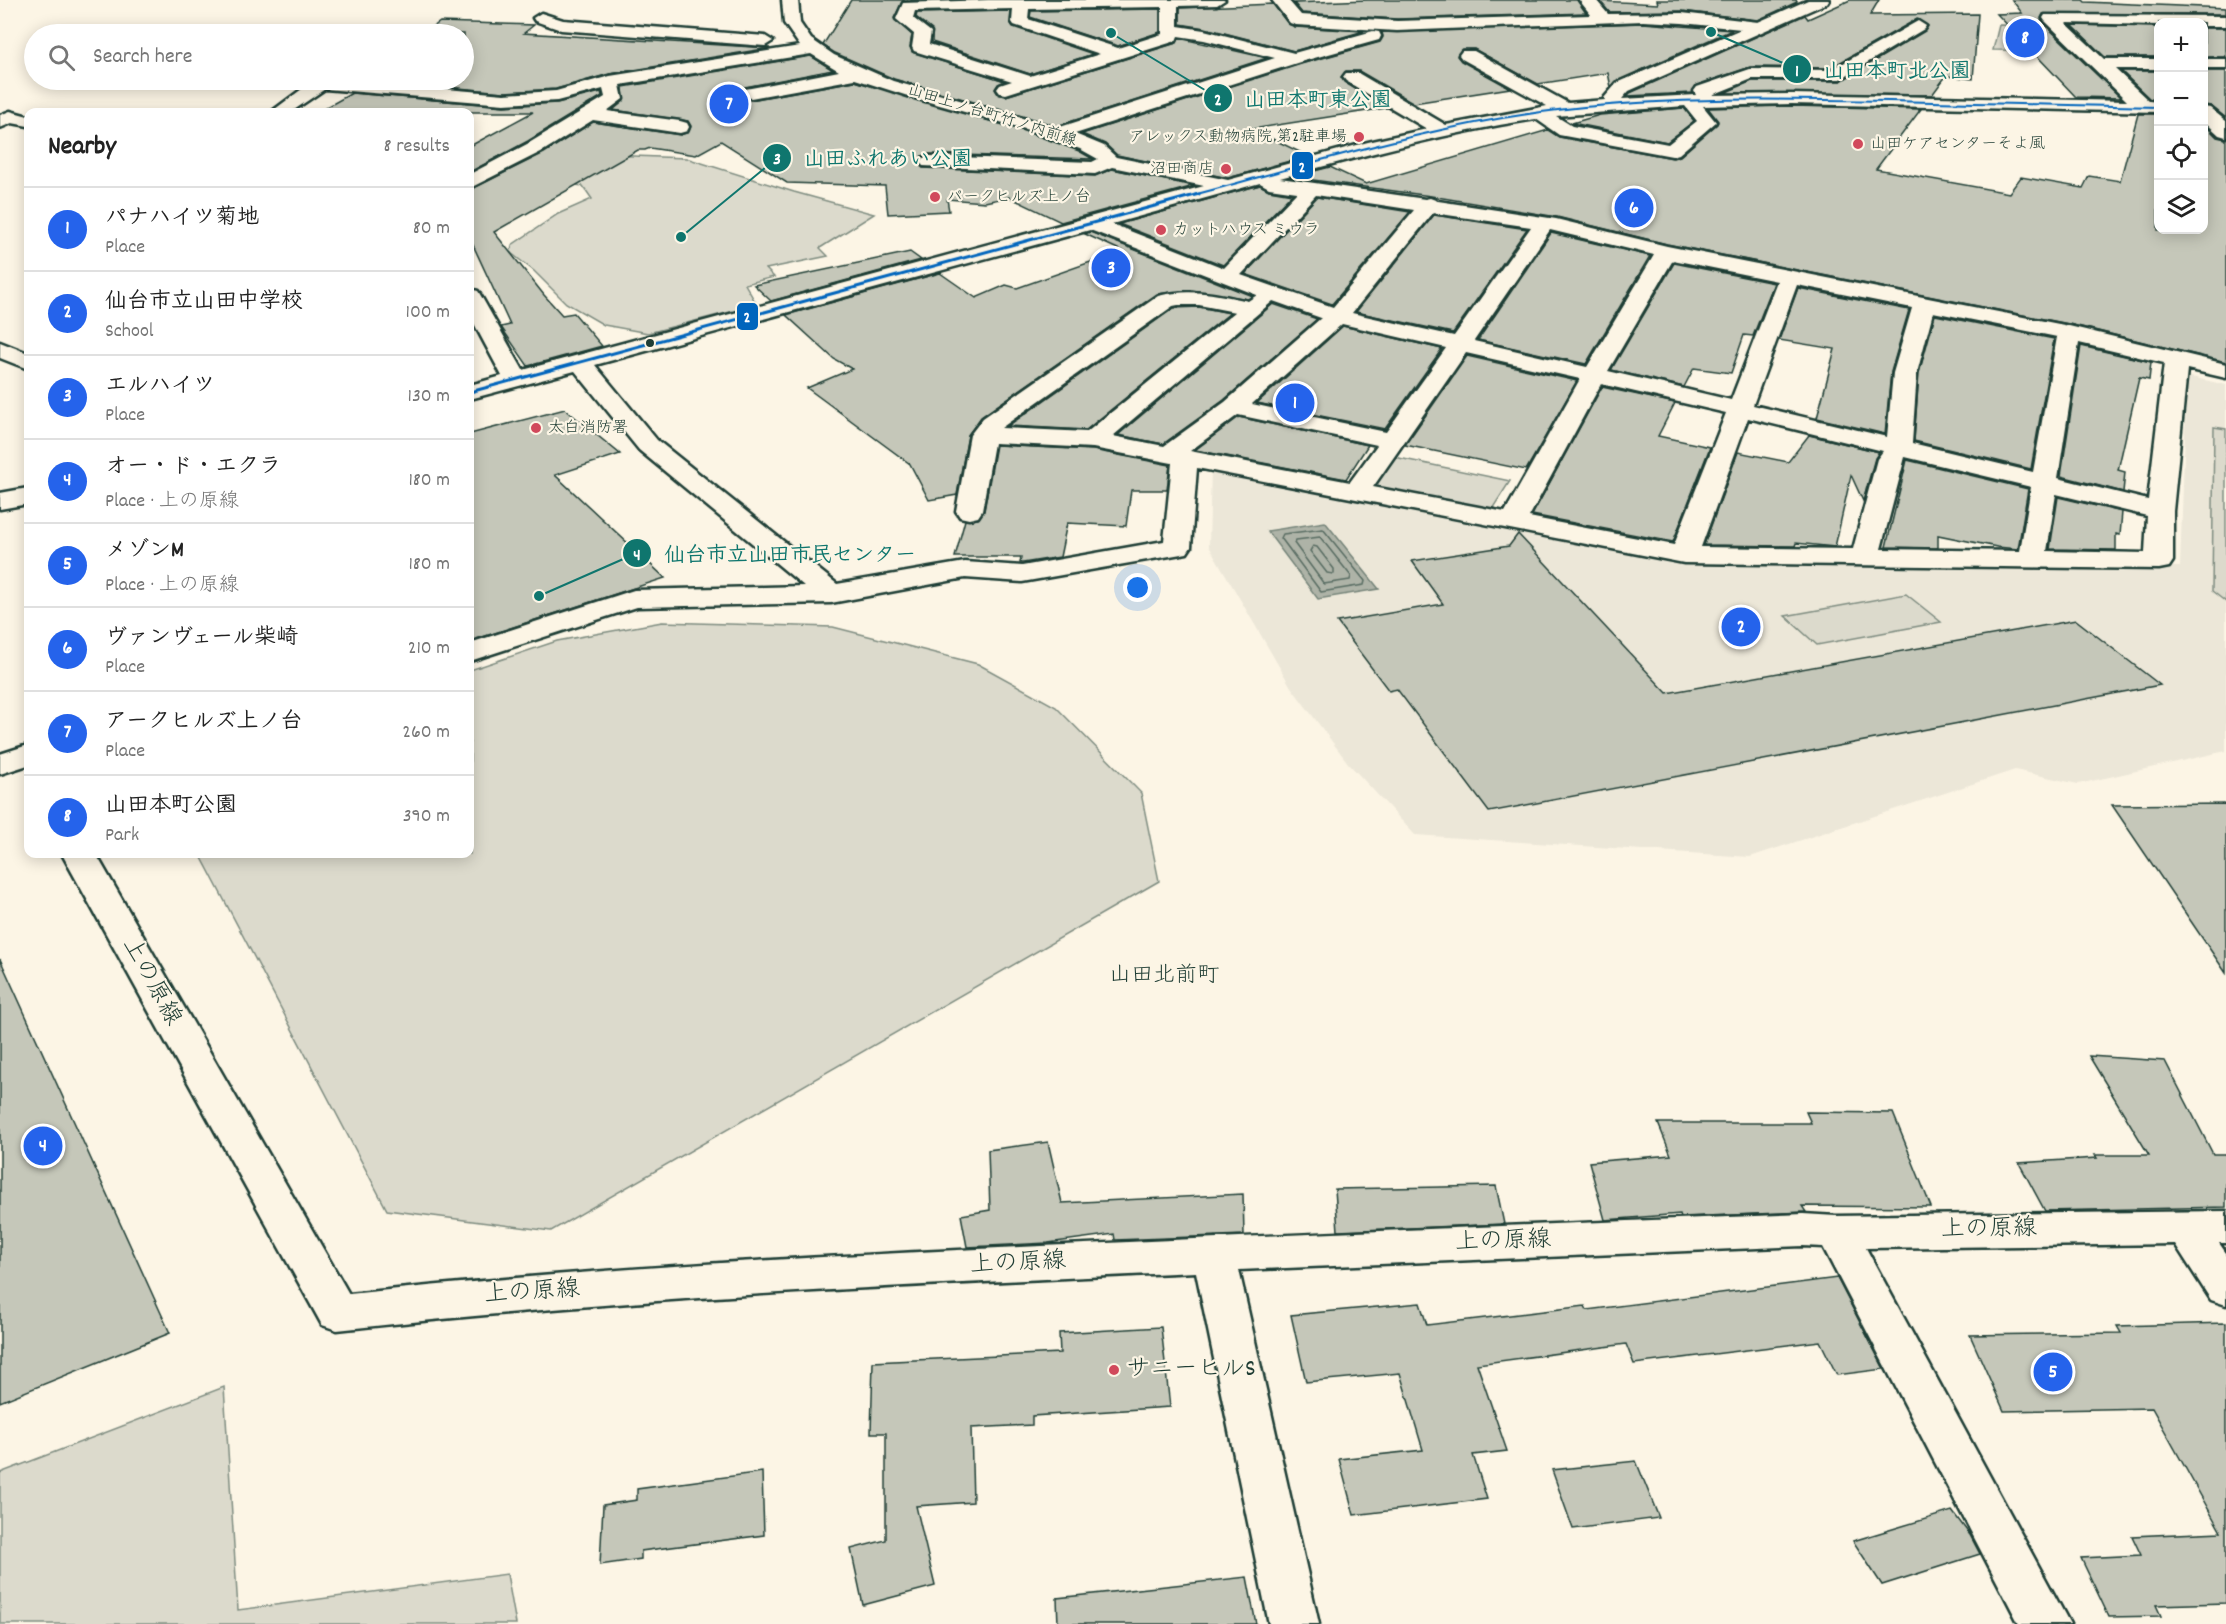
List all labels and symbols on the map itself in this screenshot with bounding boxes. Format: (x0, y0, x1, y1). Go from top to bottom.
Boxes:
pin: 8 (2006, 15, 2044, 60)
callout: 山田本町北公園 (1782, 50, 1983, 89)
text: 山田本町北公園 (1824, 58, 1971, 88)
text: 1 (1795, 60, 1799, 85)
street label: 山田上ノ台町竹ノ内前線 (904, 79, 1080, 153)
callout: 山田本町東公園 (1203, 79, 1404, 118)
pin: 7 (710, 82, 748, 126)
text: 山田本町東公園 (1245, 87, 1392, 117)
text: 2 (1214, 89, 1222, 114)
place label: アレックス動物病院 第2駐車場 (1129, 126, 1347, 149)
marker: アレックス動物病院 第2駐車場 (1352, 130, 1366, 144)
place label: 山田ケアセンターそよ風 (1870, 133, 2045, 156)
marker: 山田ケアセンターそよ風 (1851, 137, 1865, 151)
callout: 山田ふれあい公園 (762, 138, 984, 177)
text: 山田ふれあい公園 (804, 146, 972, 176)
text: 3 (773, 148, 781, 173)
line badge: 2 (1291, 151, 1314, 180)
text: 2 (1299, 157, 1306, 180)
place label: 沼田商店 (1150, 158, 1214, 181)
marker: 沼田商店 (1219, 162, 1233, 176)
place label: パークヒルズ上ノ台 (947, 186, 1091, 209)
pin: 6 (1614, 186, 1654, 230)
marker: パークヒルズ上ノ台 (928, 190, 942, 204)
place label: カットハウス ミウラ (1173, 219, 1320, 242)
marker: カットハウス ミウラ (1154, 223, 1168, 237)
pin: 3 (1092, 246, 1130, 290)
line badge: 2 (736, 302, 759, 331)
text: 2 (744, 307, 751, 330)
unlabelled marker (644, 337, 656, 349)
pin: 1 (1276, 380, 1314, 426)
place label: 太白消防署 (548, 417, 628, 440)
marker: 太白消防署 (529, 421, 543, 435)
callout: 仙台市立山田市民センター (622, 534, 928, 573)
text: 仙台市立山田市民センター (664, 542, 916, 572)
text: 4 (633, 544, 641, 569)
your location (1123, 573, 1152, 602)
pin: 2 (1722, 604, 1760, 650)
street label: 上の原線 (113, 932, 189, 1032)
district label: 山田北前町 (1109, 961, 1219, 992)
pin: 4 (24, 1124, 63, 1168)
street label: 上の原線 (1941, 1212, 2037, 1248)
street label: 上の原線 (1454, 1223, 1552, 1261)
street label: 上の原線 (969, 1245, 1067, 1283)
street label: 上の原線 (483, 1273, 581, 1313)
pin: 5 (2034, 1350, 2072, 1394)
place label: サニーヒルS (1126, 1353, 1256, 1387)
marker: サニーヒルS (1107, 1363, 1121, 1377)

